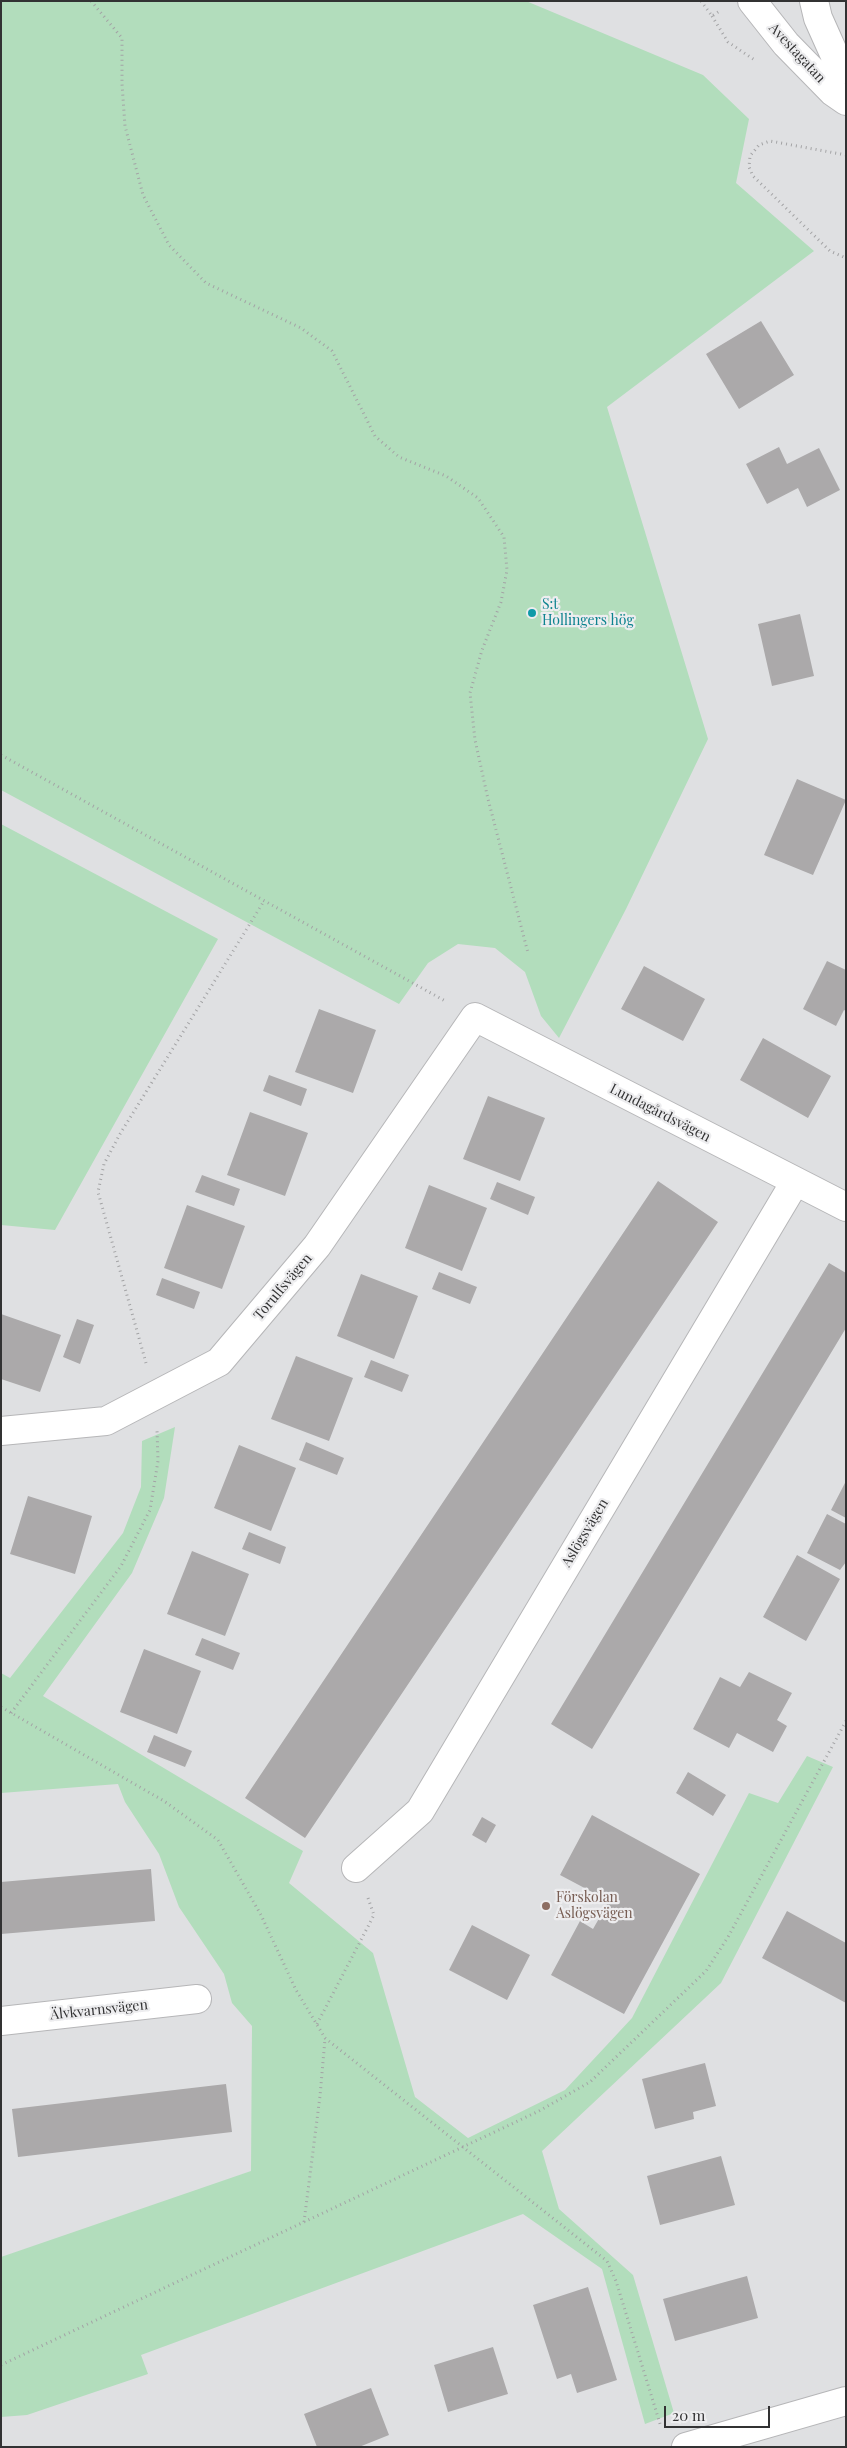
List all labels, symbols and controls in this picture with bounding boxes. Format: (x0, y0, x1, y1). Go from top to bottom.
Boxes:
street label: Avestagatan (765, 20, 829, 86)
place label: S:t Hollingers hög (542, 597, 634, 630)
marker: S:t Hollingers hög (526, 607, 538, 619)
street label: Lundagårdsvägen (607, 1080, 713, 1146)
street label: Torulfsvägen (250, 1250, 316, 1324)
street label: Aslögsvägen (558, 1496, 612, 1570)
place label: Förskolan Aslögsvägen (556, 1890, 633, 1922)
marker: Förskolan Aslögsvägen (540, 1900, 552, 1912)
street label: Älvkvarnsvägen (49, 1997, 149, 2023)
scale bar (667, 2396, 773, 2428)
text: 20 m (672, 2405, 705, 2425)

